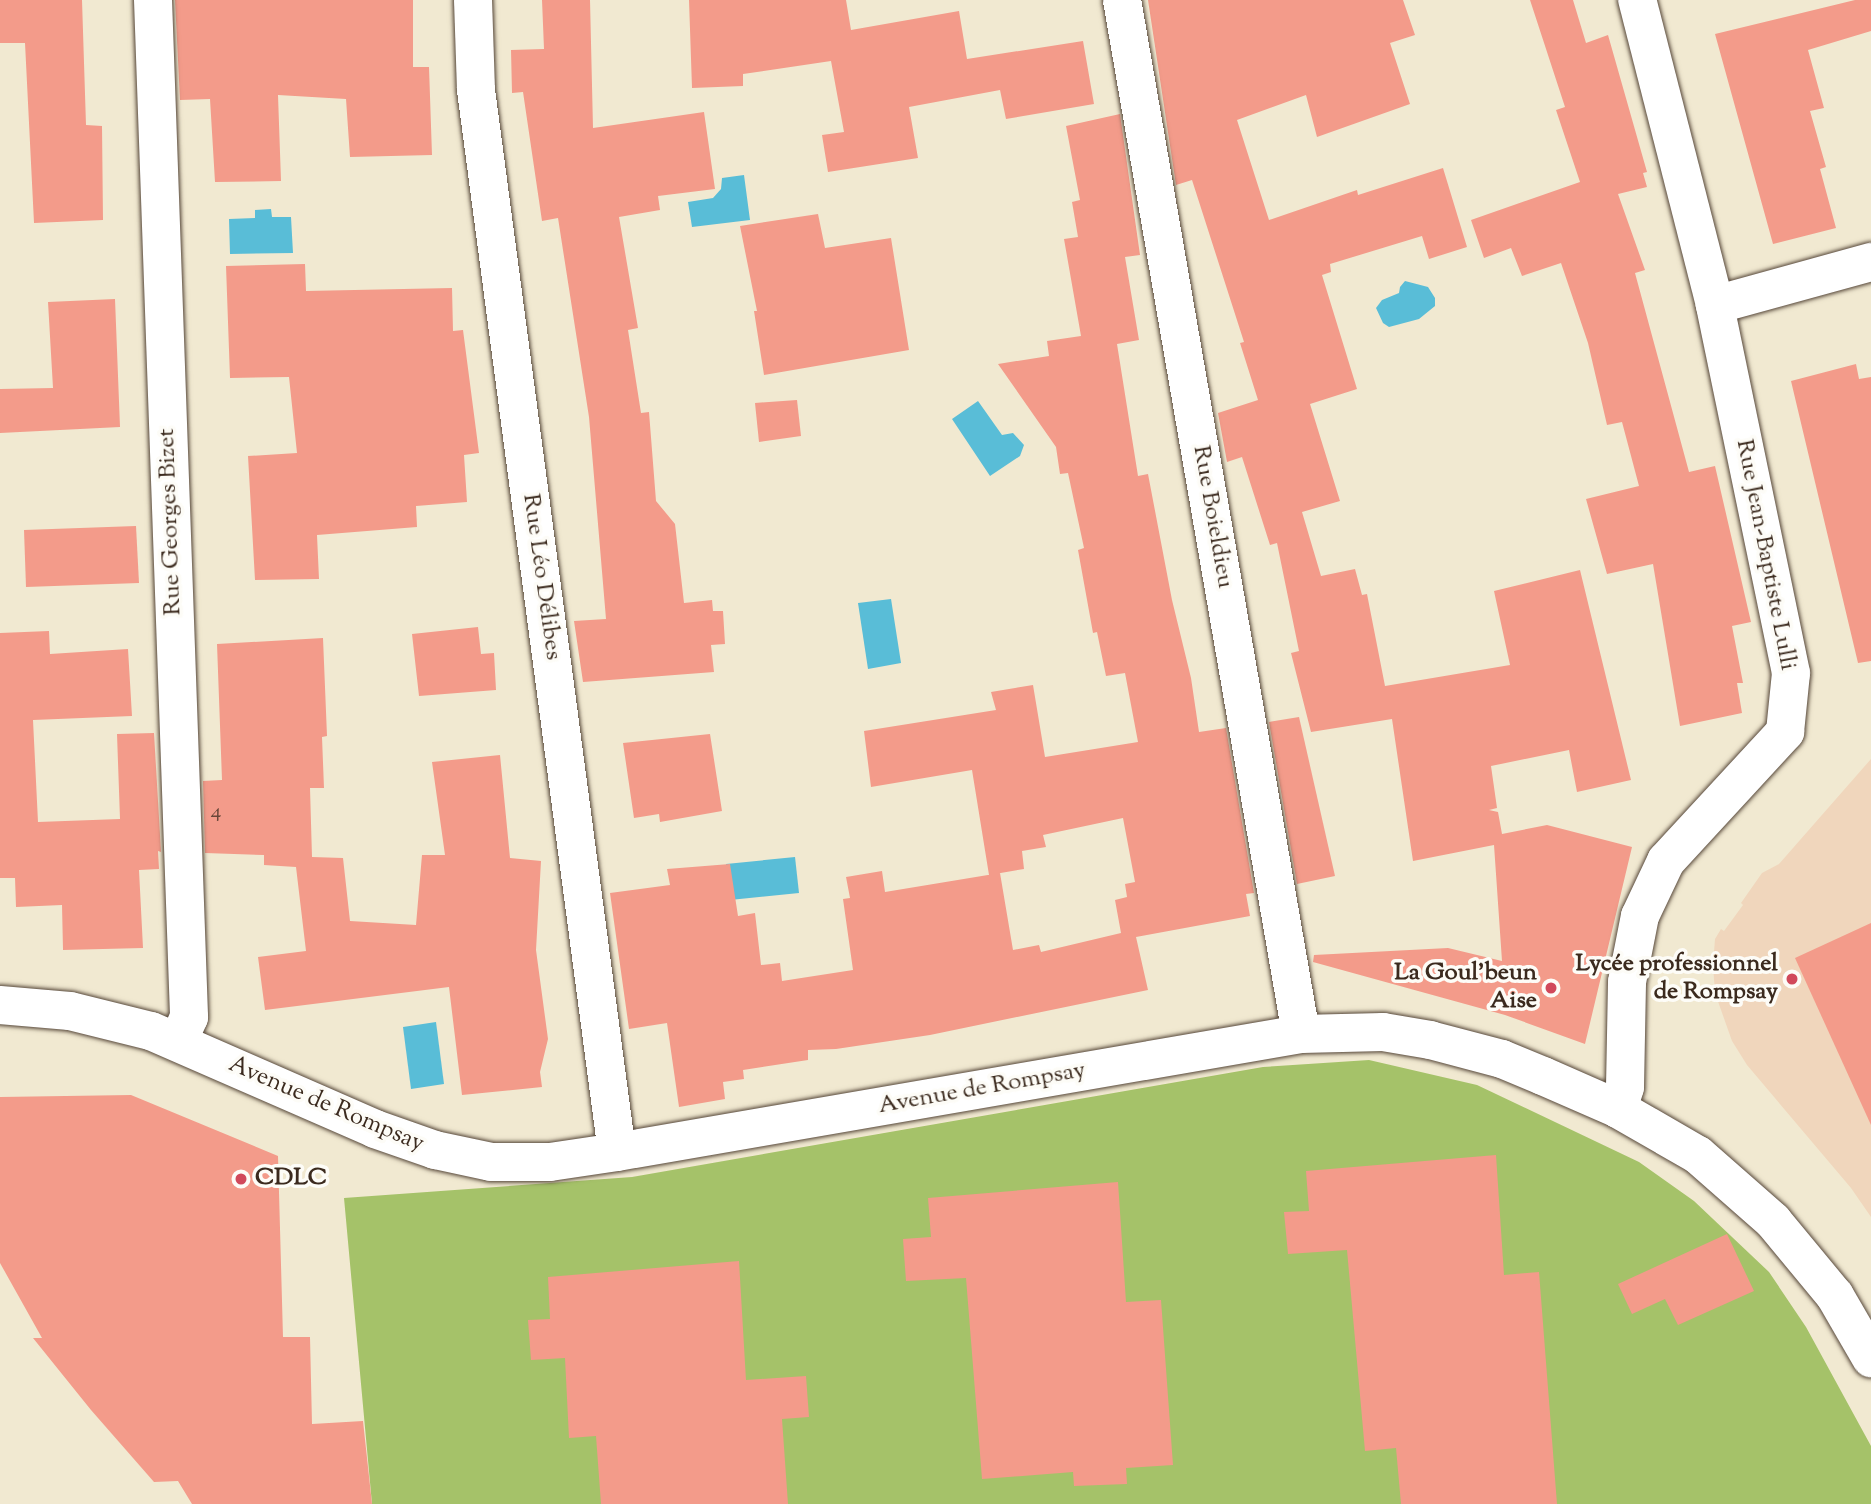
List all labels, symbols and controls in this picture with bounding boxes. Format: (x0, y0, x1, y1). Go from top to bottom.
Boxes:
street label: Rue Georges Bizet (153, 428, 189, 616)
street label: Rue Jean-Baptiste Lulli (1728, 437, 1802, 673)
street label: Rue Boieldieu (1185, 443, 1239, 591)
street label: Rue Léo Délibes (515, 492, 567, 662)
house number: 4 (211, 799, 221, 825)
place label: Lycée professionnel de Rompsay (1575, 951, 1778, 1007)
place label: La Goul'beun Aise (1394, 960, 1537, 1016)
marker: Lycée professionnel de Rompsay (1784, 971, 1800, 987)
marker: La Goul'beun Aise (1543, 980, 1559, 996)
street label: Avenue de Rompsay (224, 1051, 428, 1159)
street label: Avenue de Rompsay (876, 1057, 1088, 1121)
place label: CDLC (255, 1165, 327, 1193)
marker: CDLC (233, 1171, 249, 1187)

